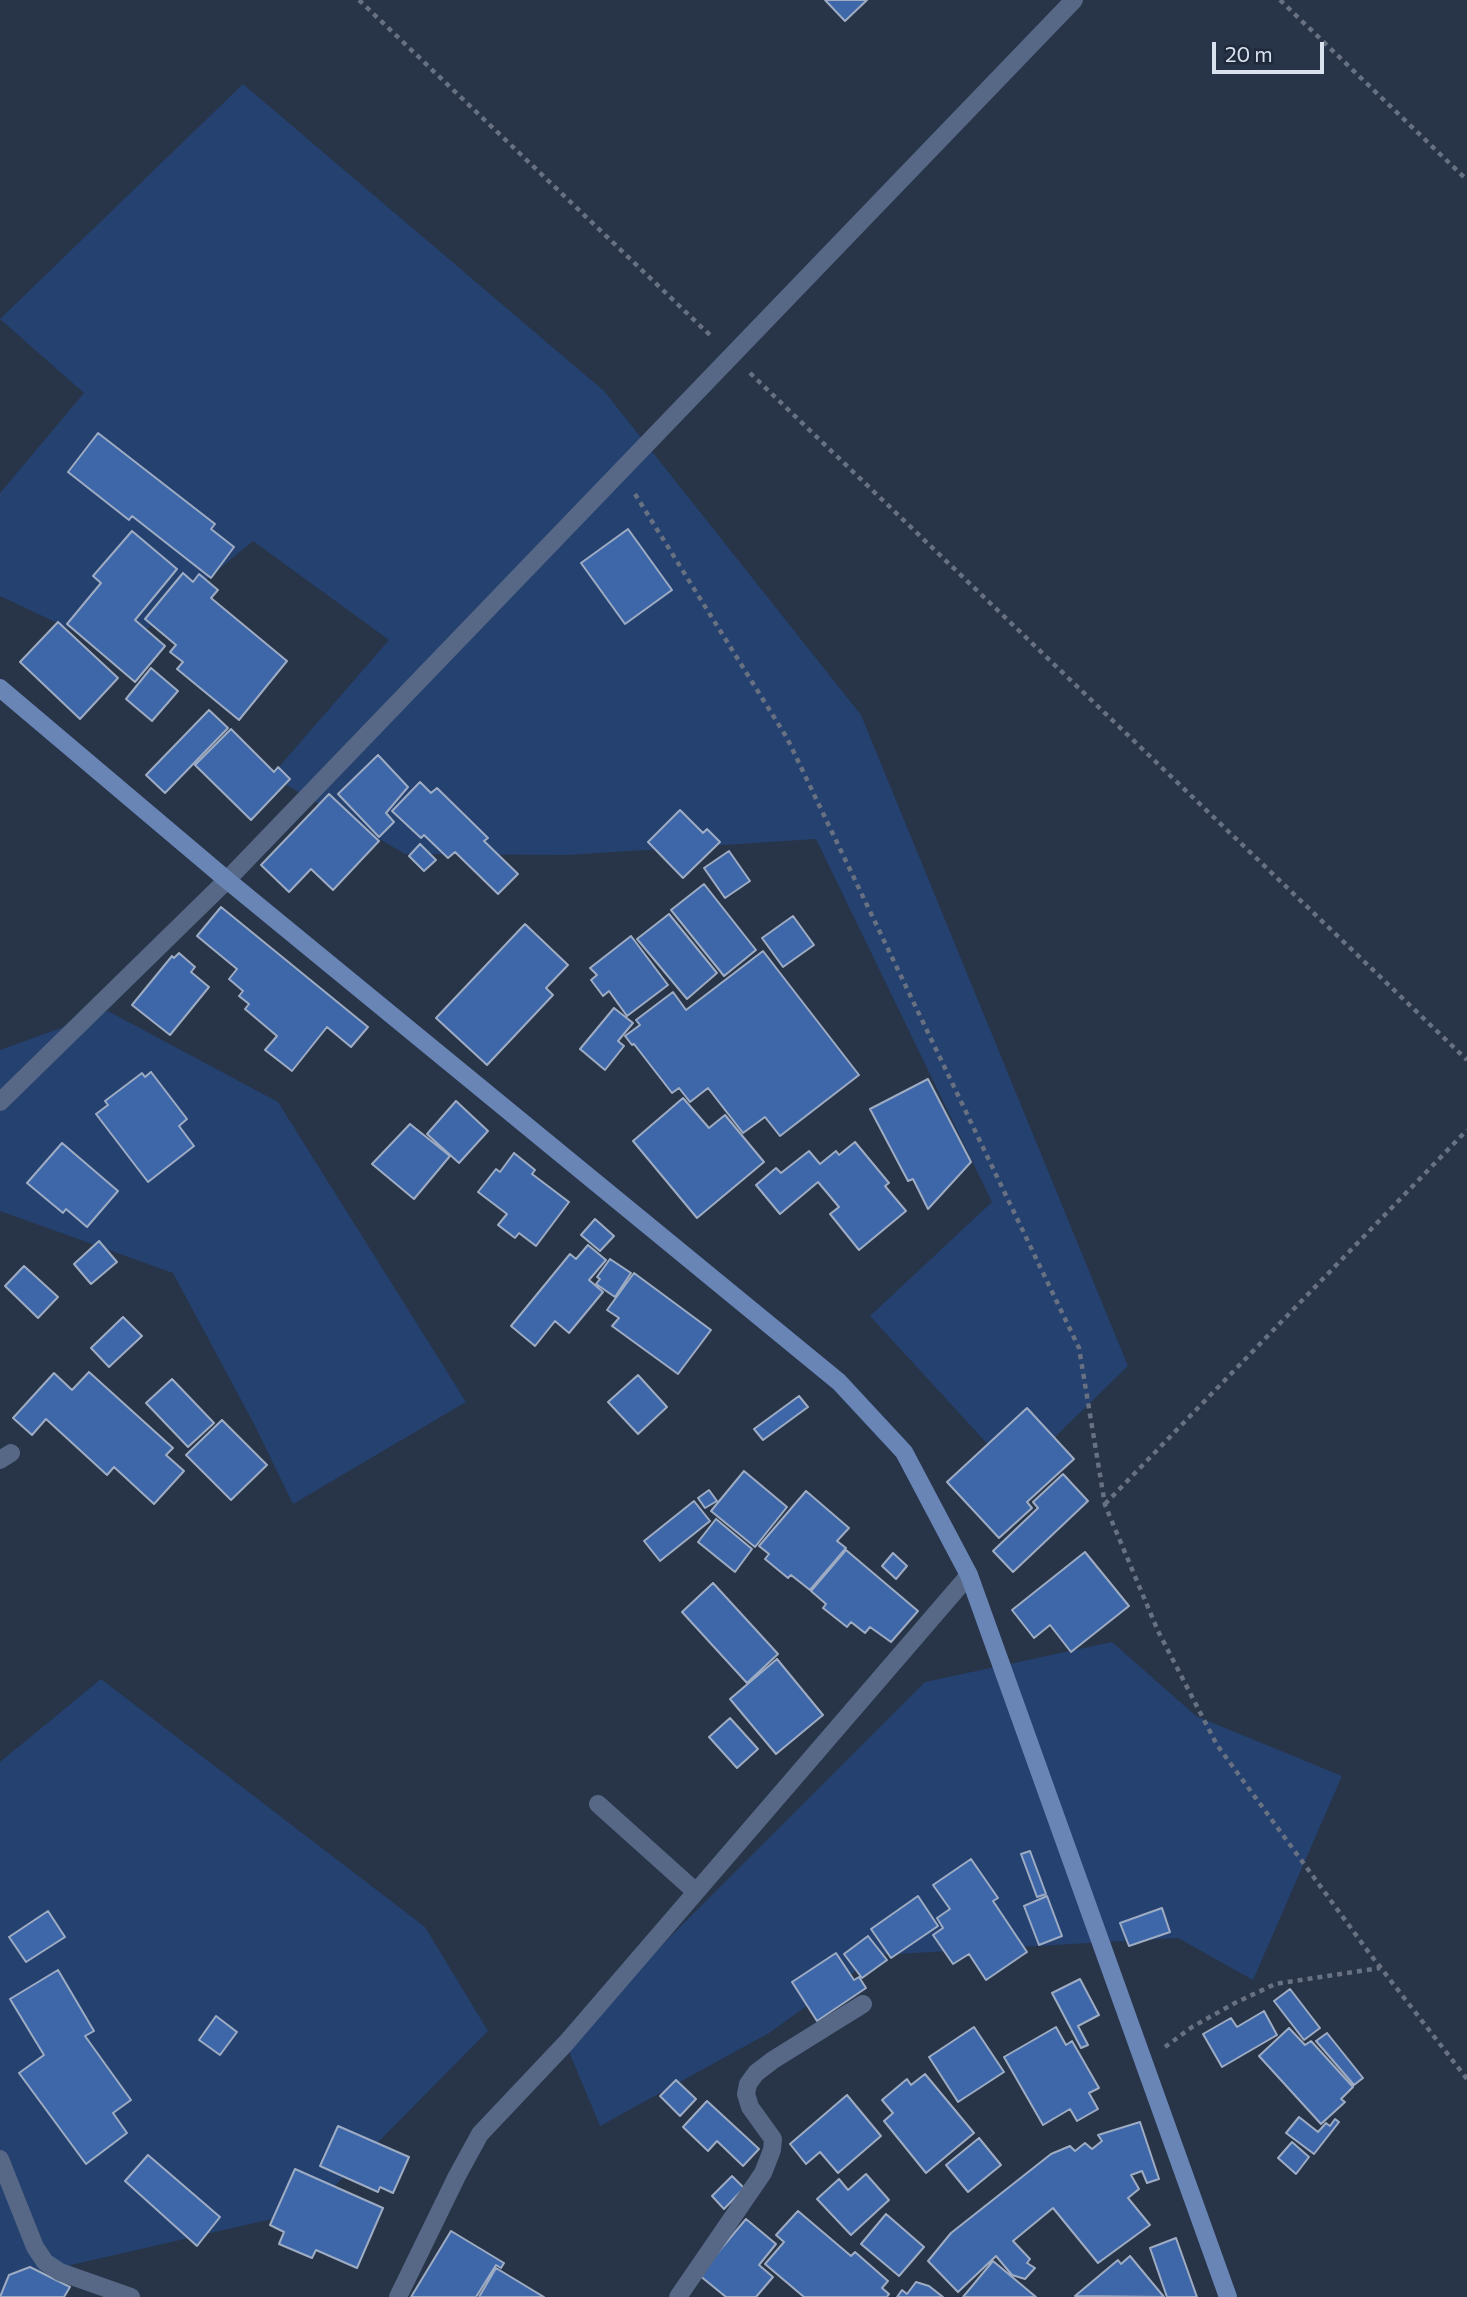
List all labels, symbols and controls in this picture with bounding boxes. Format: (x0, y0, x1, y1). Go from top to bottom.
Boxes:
scale bar (1215, 28, 1327, 72)
text: 20 m (1225, 41, 1273, 66)

